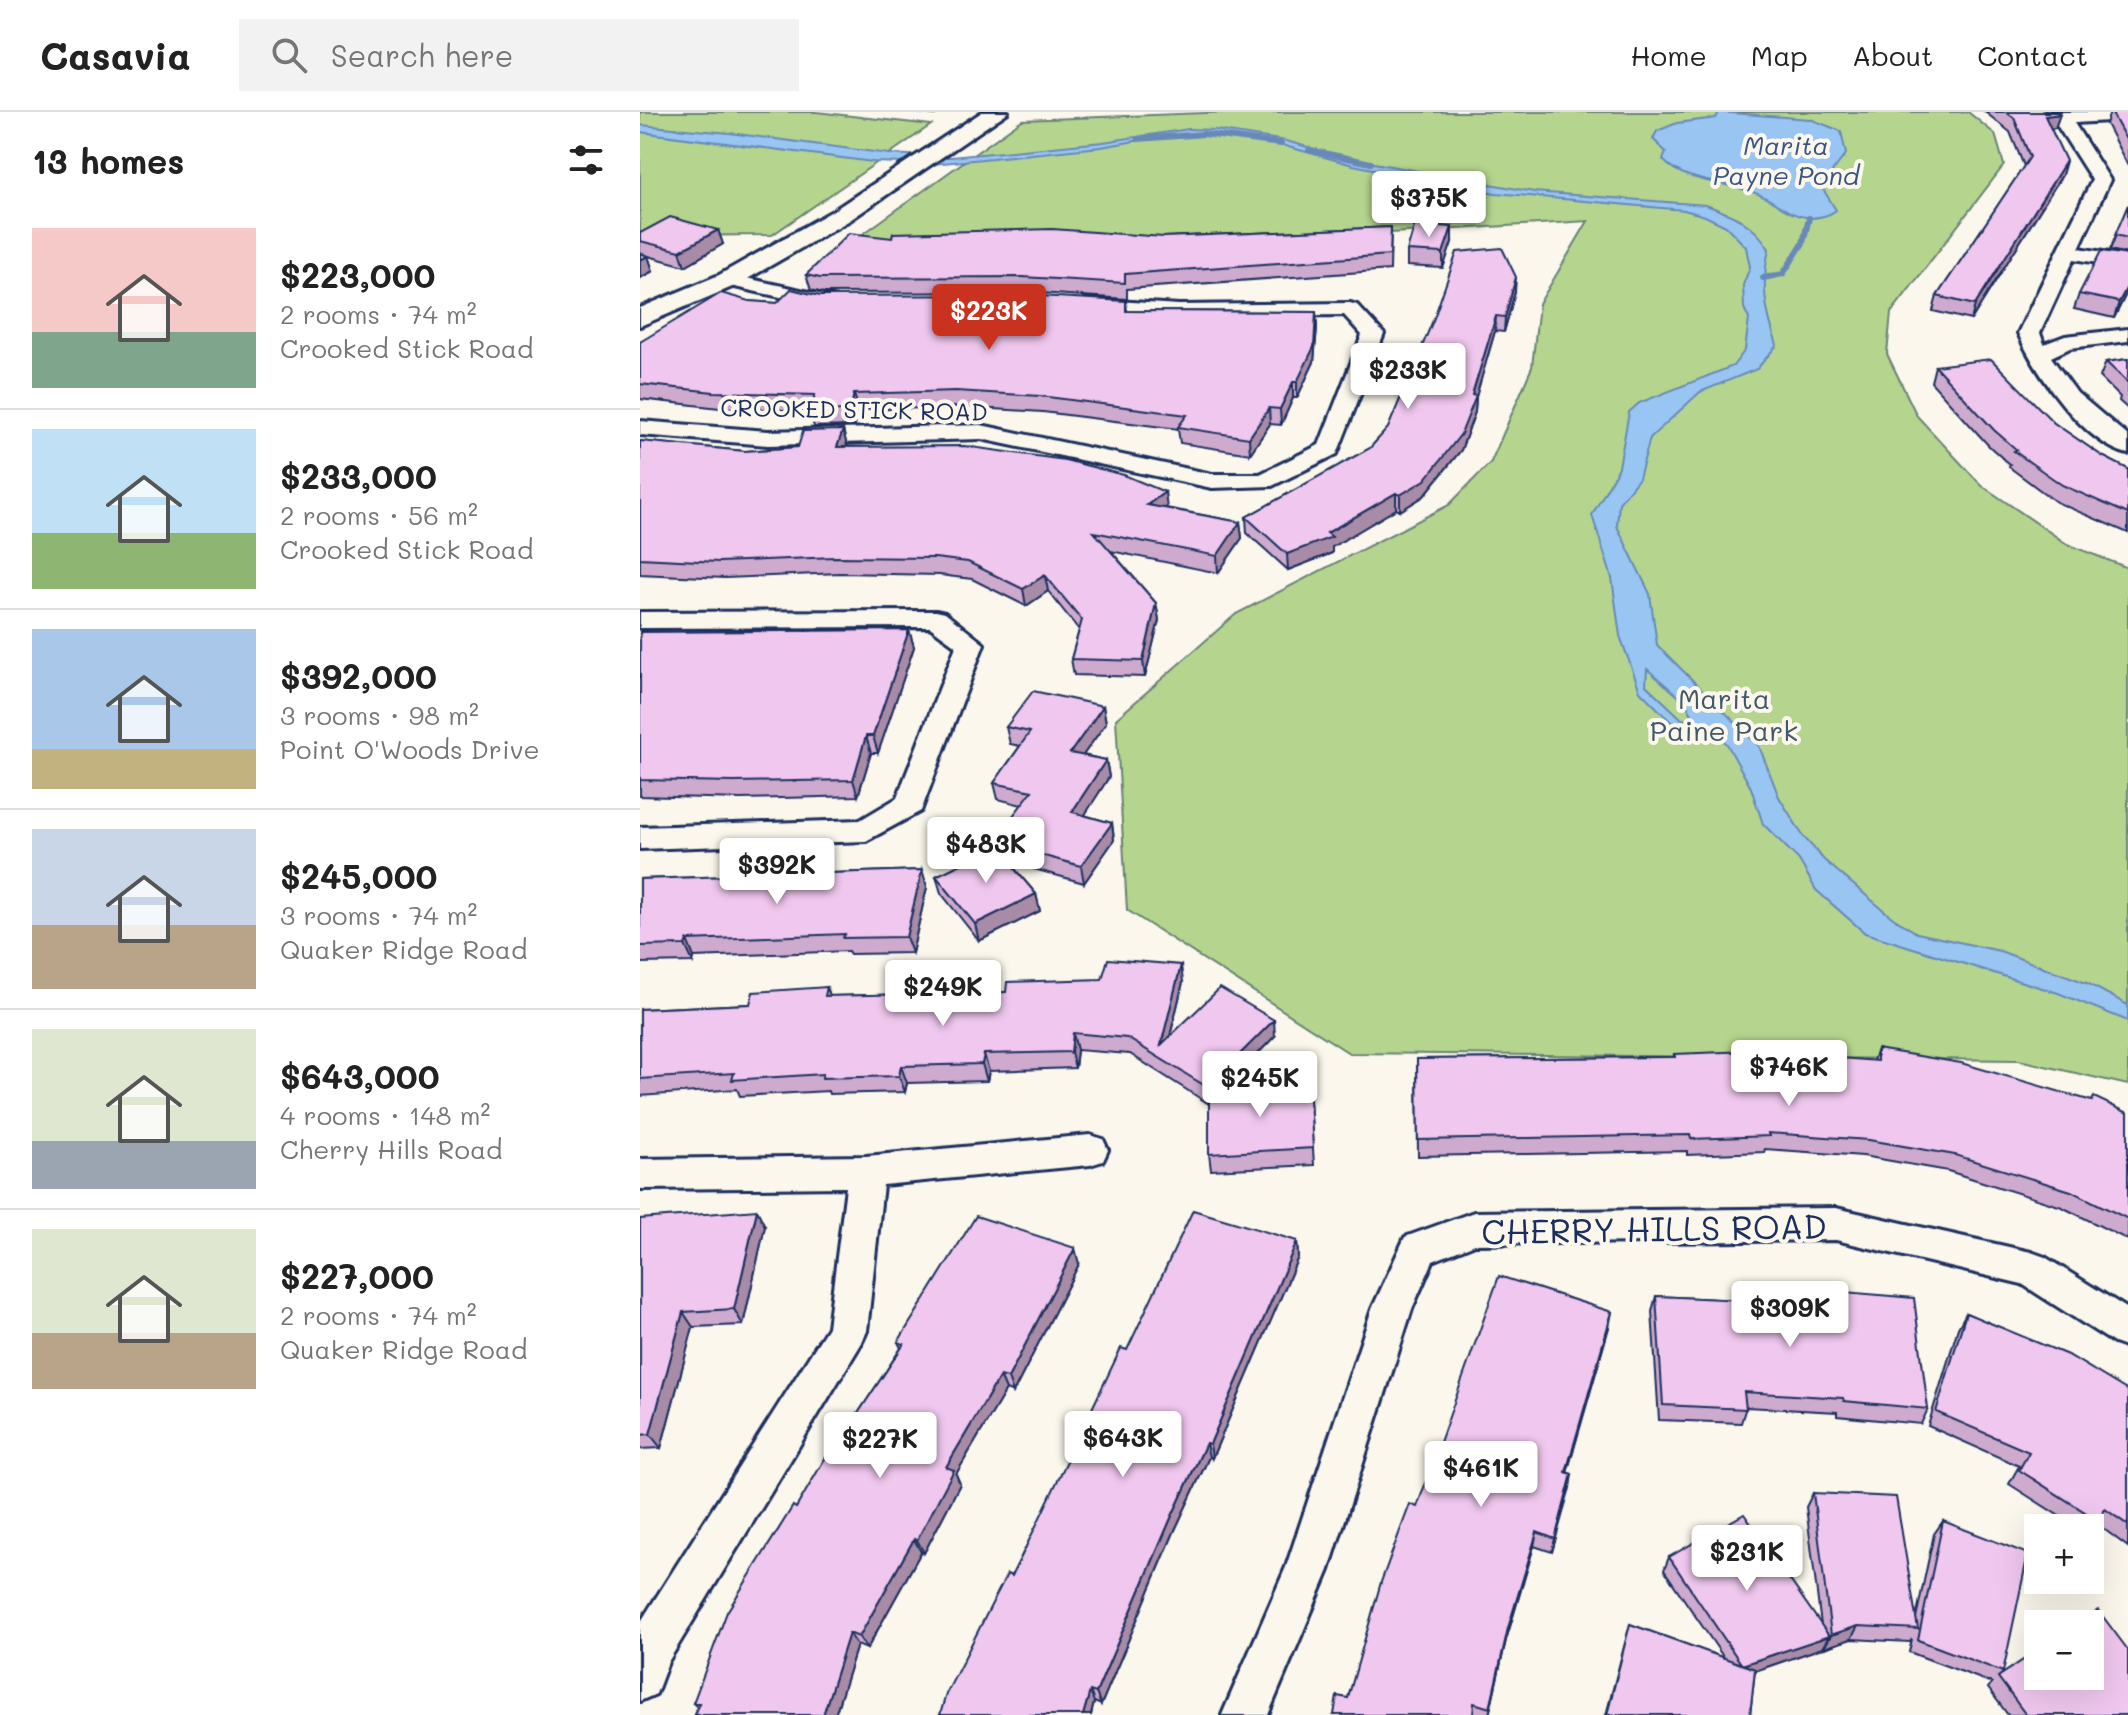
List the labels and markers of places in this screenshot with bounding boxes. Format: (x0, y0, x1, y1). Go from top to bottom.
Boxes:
pin: $375K (1373, 171, 1485, 239)
pin: $223K (933, 284, 1045, 352)
pin: $233K (1352, 343, 1464, 411)
pin: $483K (930, 817, 1042, 885)
pin: $392K (721, 838, 833, 906)
pin: $249K (887, 960, 999, 1028)
pin: $746K (1733, 1040, 1845, 1108)
pin: $245K (1204, 1051, 1316, 1119)
pin: $309K (1734, 1281, 1846, 1349)
pin: $643K (1067, 1411, 1179, 1479)
pin: $227K (824, 1412, 936, 1480)
pin: $461K (1425, 1441, 1537, 1509)
pin: $231K (1691, 1525, 1803, 1593)

